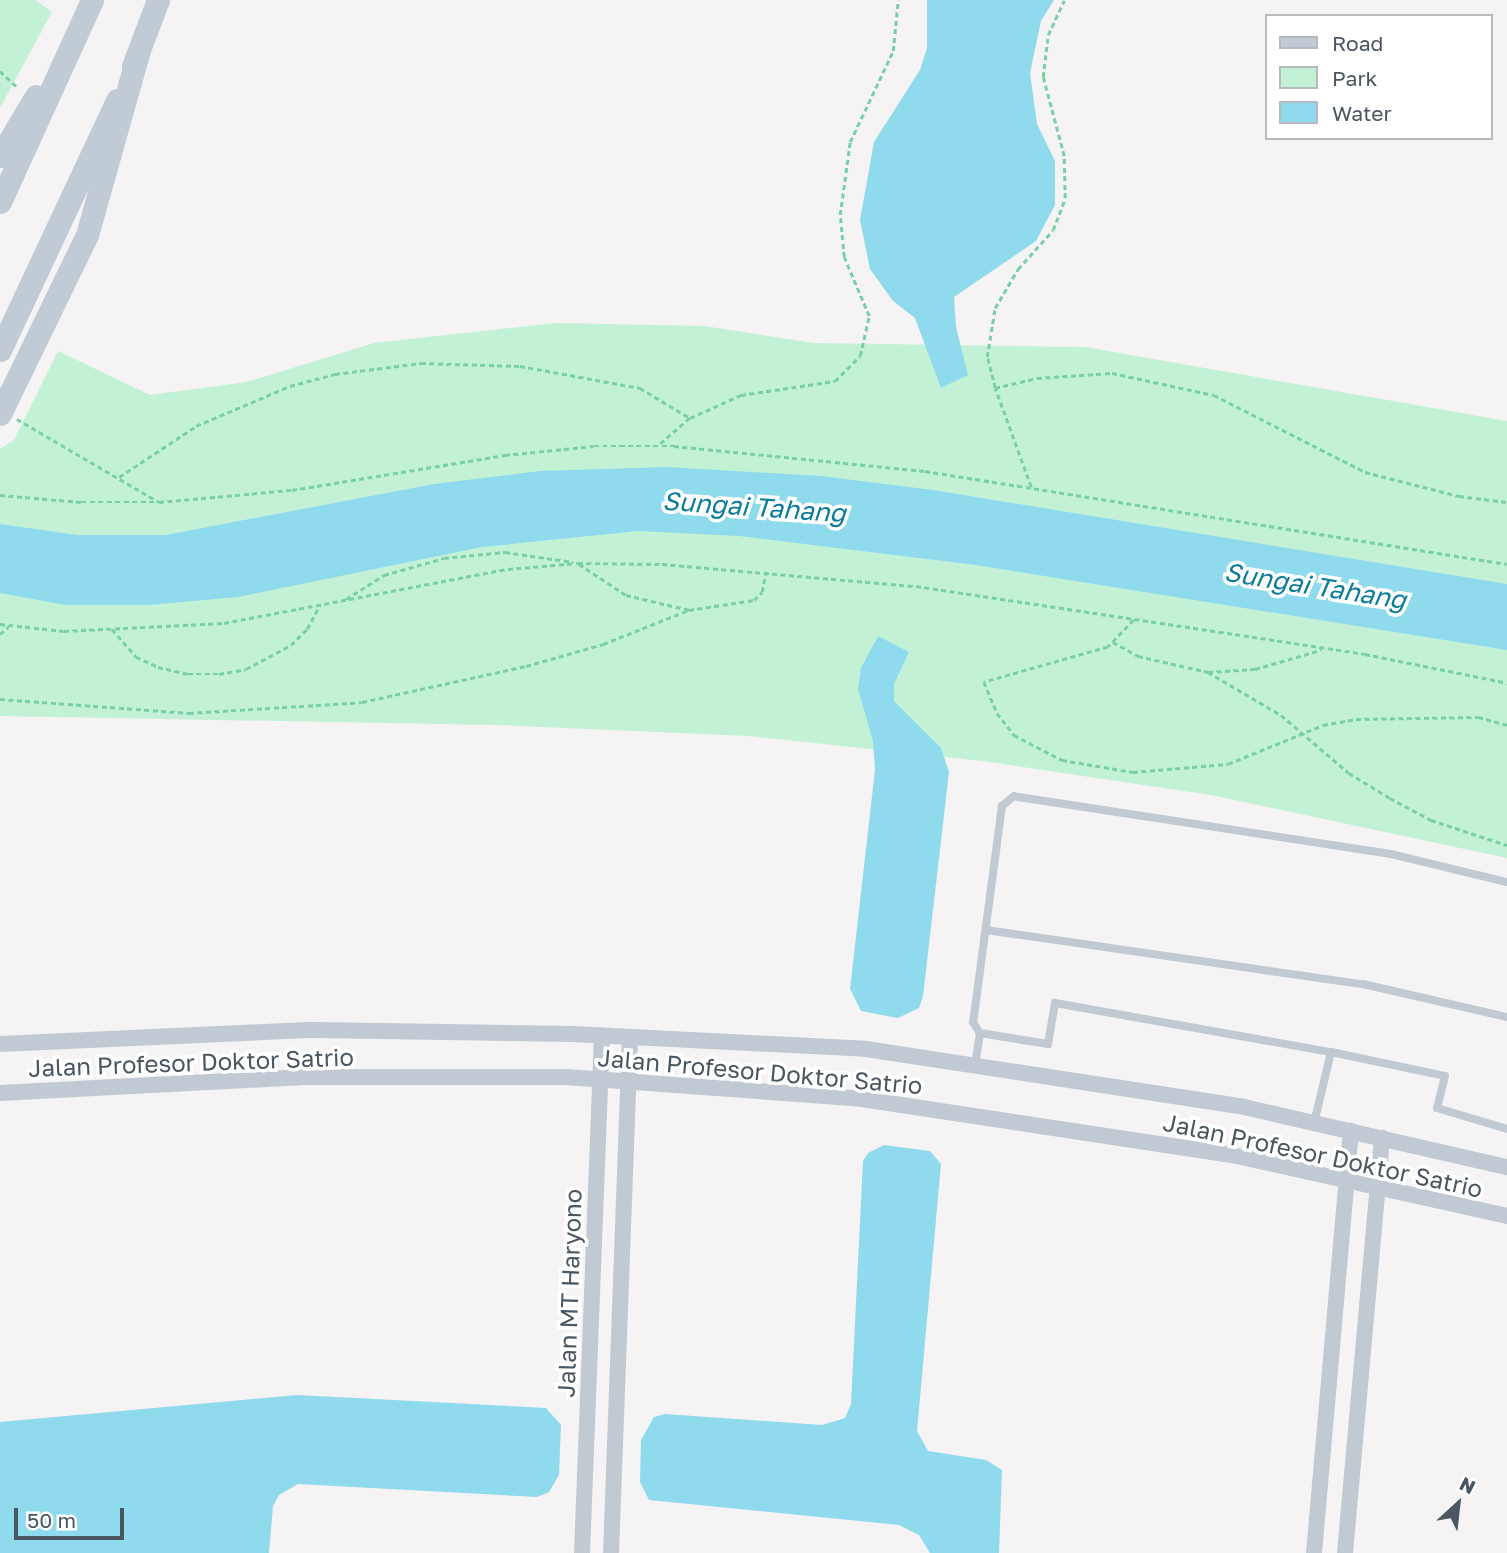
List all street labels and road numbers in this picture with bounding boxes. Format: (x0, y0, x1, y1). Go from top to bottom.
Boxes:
street label: Jalan Profesor Doktor Satrio (28, 1042, 354, 1082)
street label: Jalan Profesor Doktor Satrio (596, 1042, 924, 1100)
street label: Jalan Profesor Doktor Satrio (1161, 1107, 1485, 1203)
street label: Jalan MT Haryono (551, 1188, 587, 1398)

